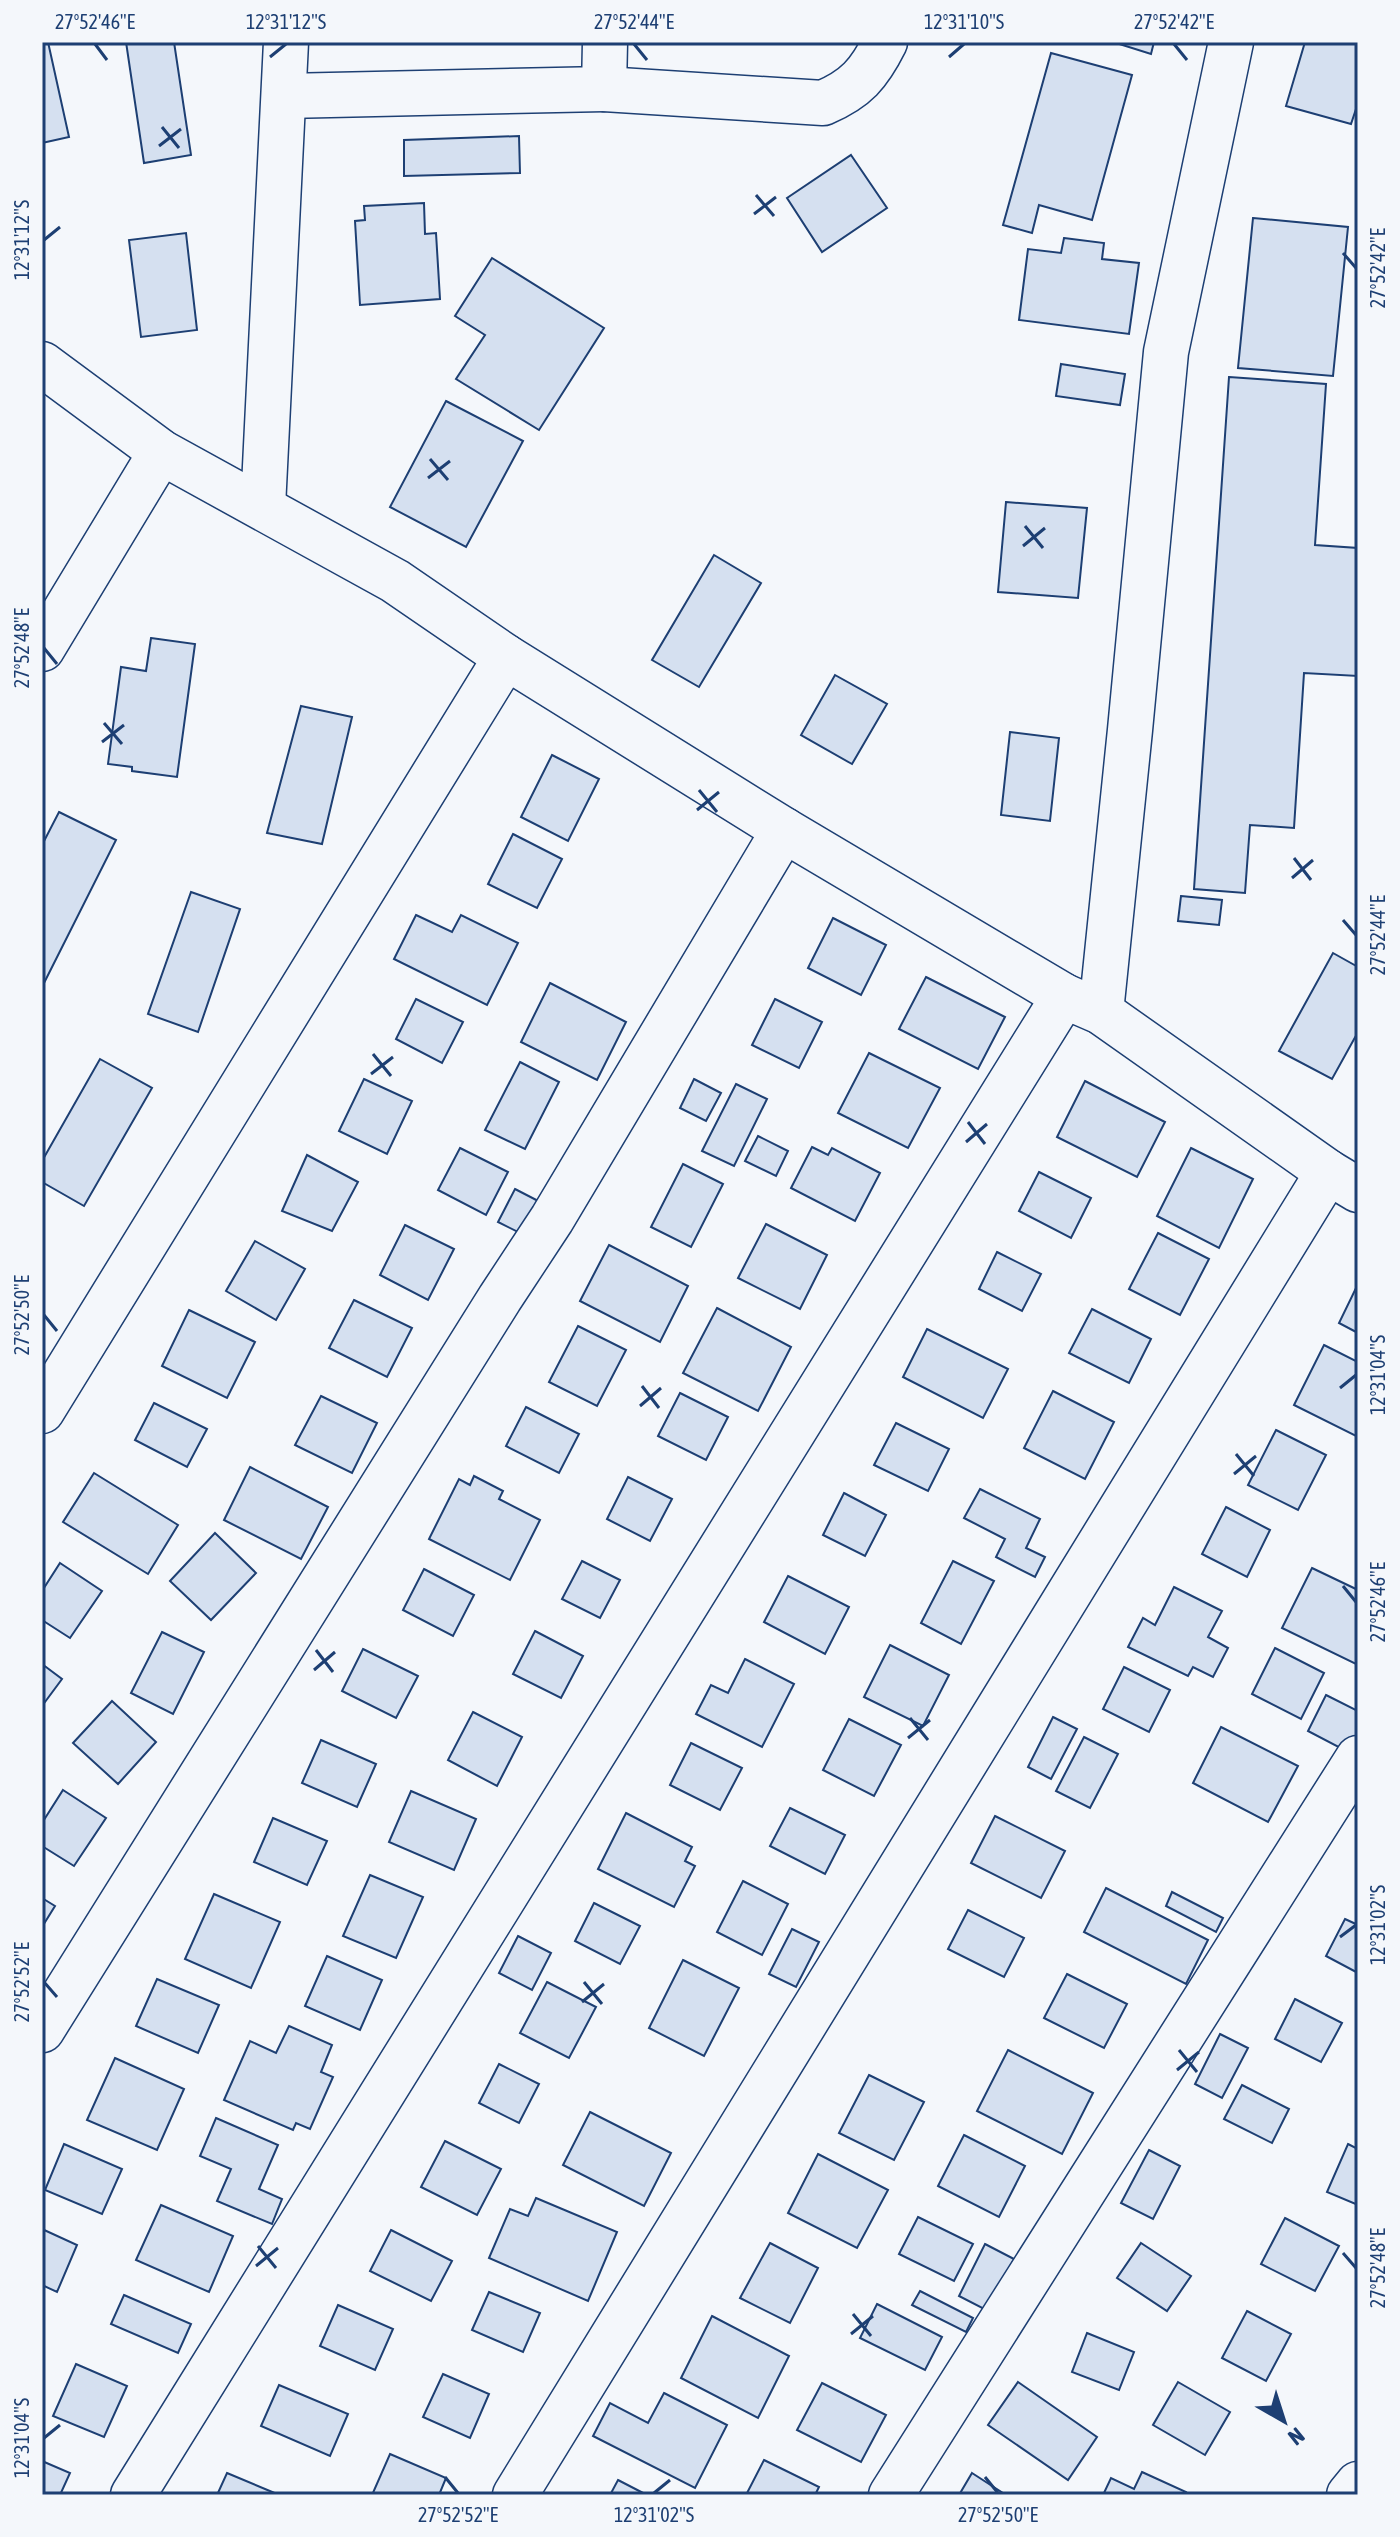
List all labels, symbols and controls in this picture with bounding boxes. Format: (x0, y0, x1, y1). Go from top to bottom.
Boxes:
text: 27°52'46"E (55, 10, 136, 33)
text: 12°31'12"S (246, 10, 326, 33)
text: 27°52'44"E (594, 10, 675, 33)
text: 12°31'10"S (924, 10, 1004, 33)
text: 27°52'42"E (1134, 10, 1215, 33)
text: 12°31'12"S (10, 200, 33, 280)
text: 27°52'42"E (1366, 227, 1389, 308)
text: 27°52'48"E (10, 607, 33, 688)
text: 27°52'44"E (1366, 894, 1389, 975)
text: 27°52'50"E (10, 1274, 33, 1355)
text: 12°31'04"S (1366, 1335, 1389, 1415)
text: 27°52'46"E (1366, 1561, 1389, 1642)
text: 12°31'02"S (1366, 1885, 1389, 1965)
text: 27°52'52"E (10, 1941, 33, 2022)
text: 27°52'48"E (1366, 2227, 1389, 2308)
north arrow (1244, 2381, 1324, 2461)
text: 12°31'04"S (10, 2398, 33, 2478)
text: N (1283, 2422, 1310, 2451)
text: 27°52'52"E (418, 2503, 499, 2526)
text: 12°31'02"S (614, 2503, 694, 2526)
text: 27°52'50"E (958, 2503, 1039, 2526)

